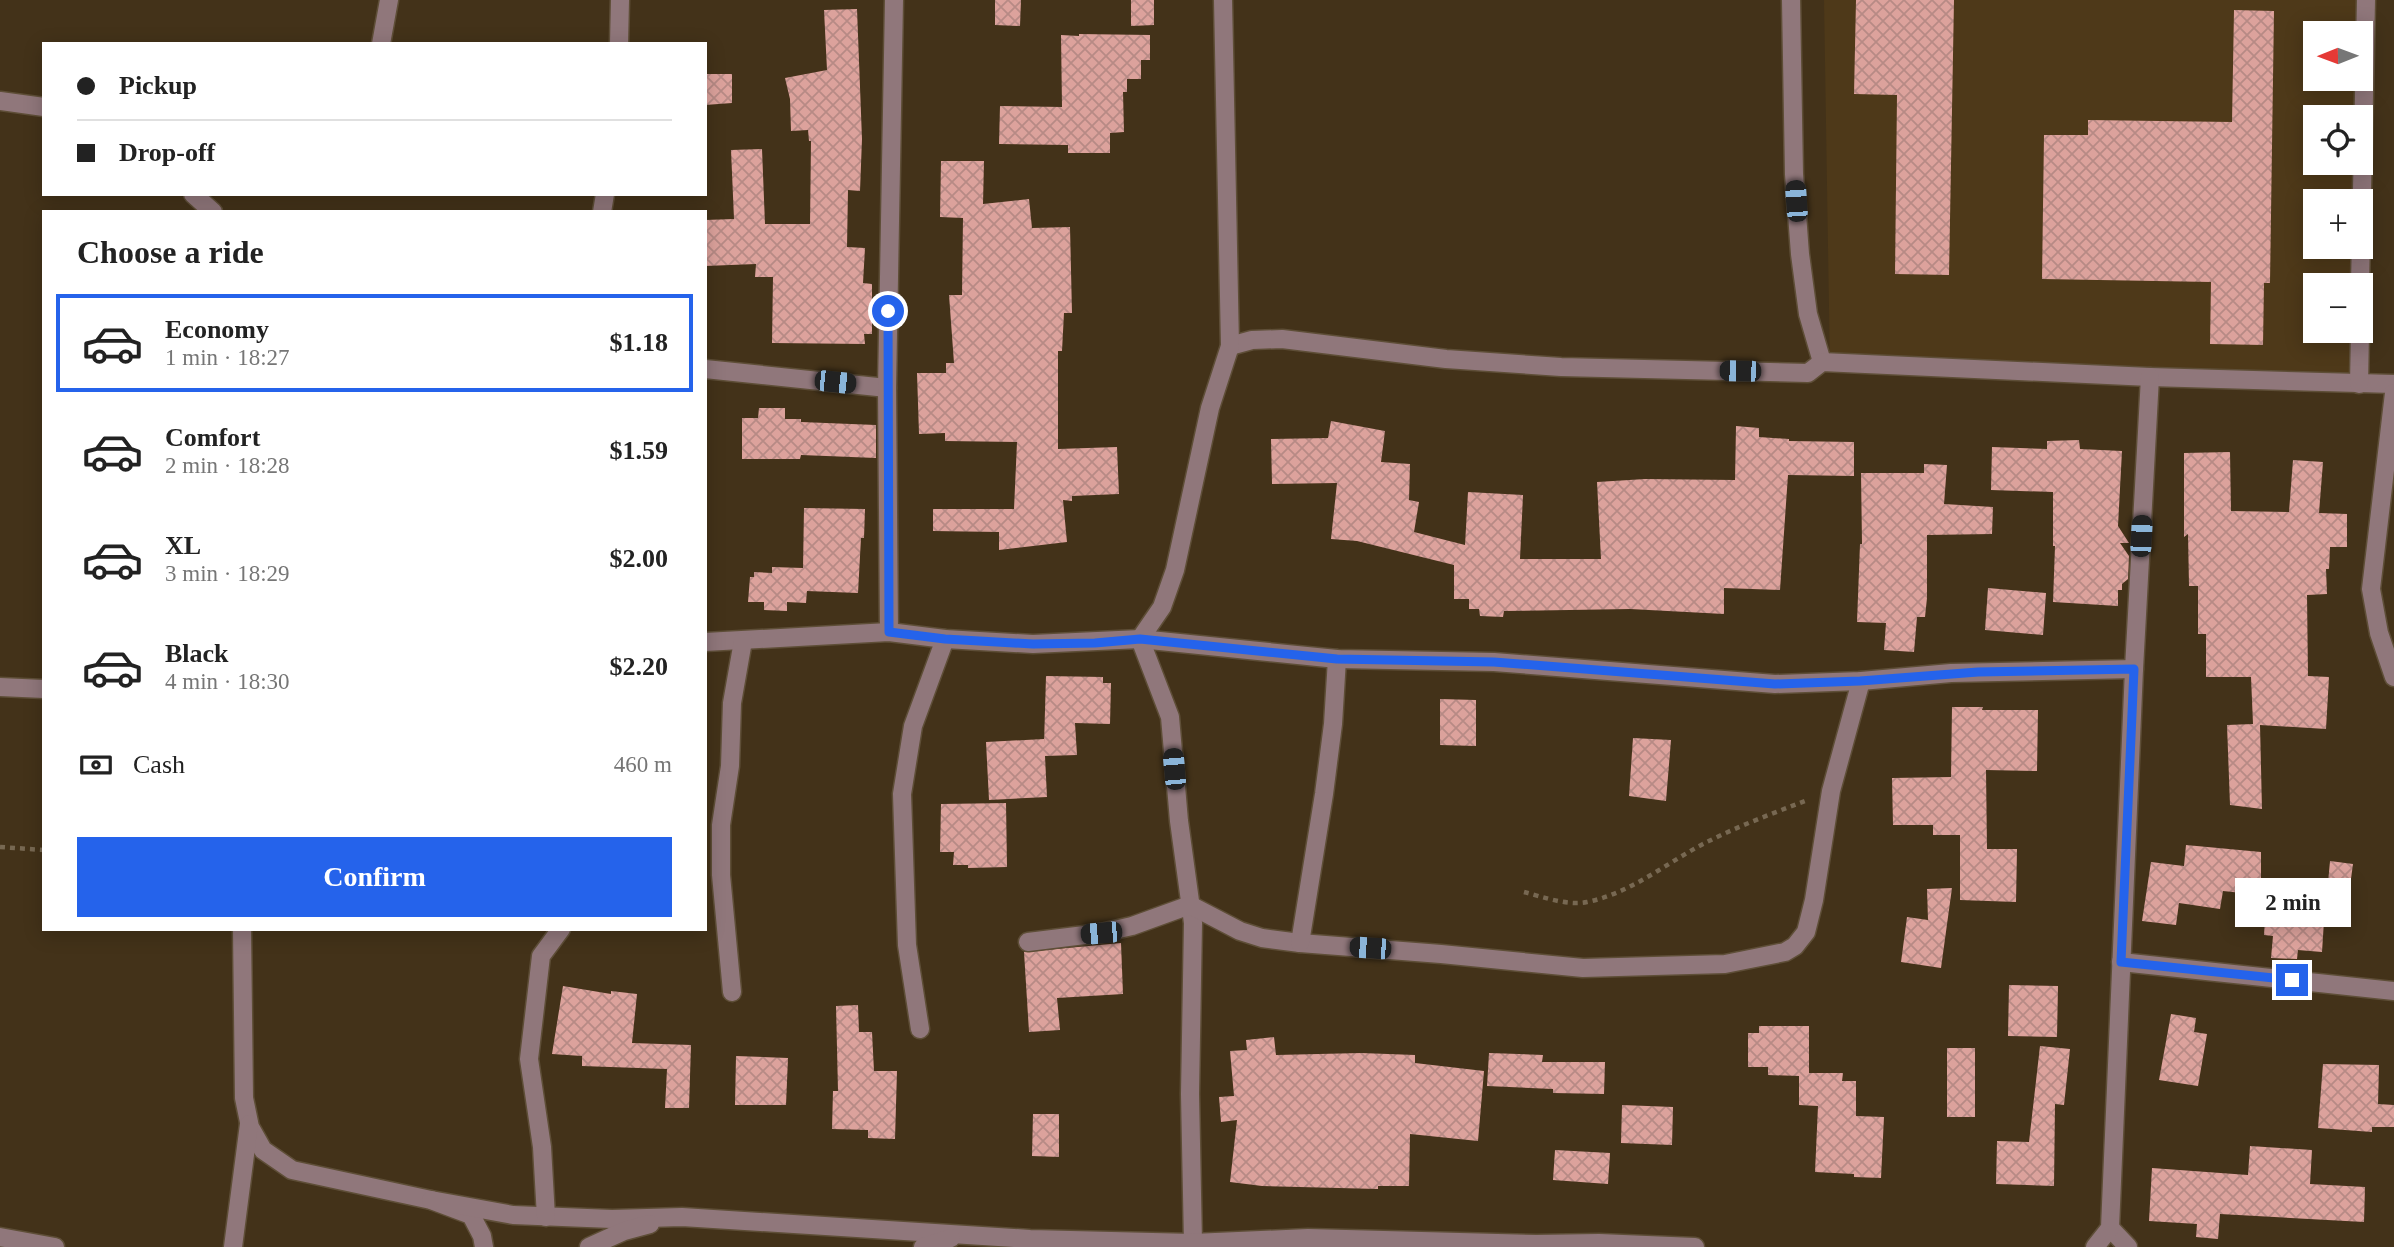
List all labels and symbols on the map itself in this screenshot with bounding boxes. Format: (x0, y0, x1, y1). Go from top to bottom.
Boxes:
north arrow (2303, 21, 2373, 91)
car (1785, 179, 1808, 223)
route start (872, 295, 904, 327)
car (1719, 360, 1762, 382)
car (814, 369, 857, 395)
car (2130, 514, 2153, 558)
car (1162, 747, 1187, 791)
callout: 2 min (2234, 878, 2350, 928)
car (1080, 921, 1123, 945)
car (1349, 936, 1392, 960)
route end (2276, 964, 2308, 996)

